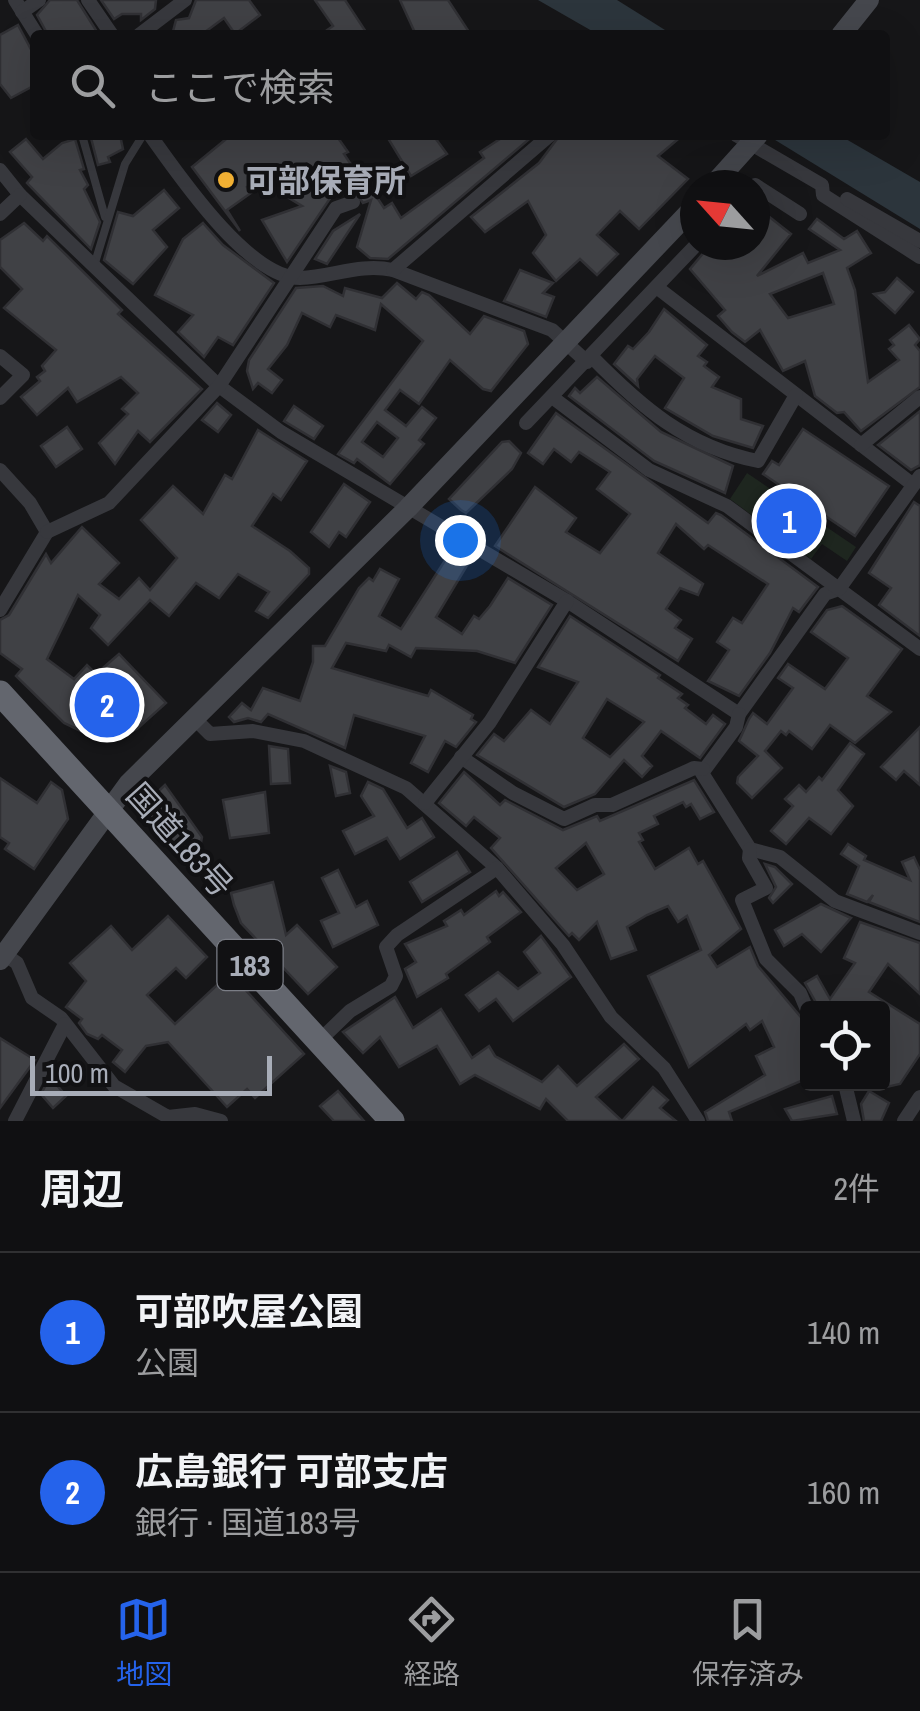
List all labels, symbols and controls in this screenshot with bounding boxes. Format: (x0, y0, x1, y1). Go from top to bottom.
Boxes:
search box (30, 30, 890, 140)
icon: search (65, 58, 120, 113)
text: ここで検索 (145, 62, 335, 113)
place label: 可部保育所 (246, 159, 406, 202)
marker: 可部保育所 (215, 169, 237, 191)
north arrow (680, 170, 770, 260)
pin: 1 (756, 484, 822, 558)
your location (435, 515, 486, 566)
pin: 2 (74, 668, 140, 742)
street label: 国道183号 (117, 774, 243, 906)
road number: 183 (218, 940, 282, 990)
map controls (800, 1001, 890, 1091)
button: locate (800, 1001, 890, 1091)
scale bar (30, 1051, 272, 1096)
text: 100 m (45, 1054, 109, 1092)
text: 周辺 (40, 1161, 124, 1217)
text: 2件 (833, 1167, 880, 1210)
text: 可部吹屋公園 (135, 1286, 363, 1337)
text: 1 (65, 1311, 80, 1354)
text: 140 m (807, 1311, 880, 1354)
text: 公園 (135, 1341, 199, 1384)
text: 広島銀行 可部支店 (135, 1446, 448, 1497)
text: 2 (65, 1471, 80, 1514)
text: 160 m (807, 1471, 880, 1514)
text: 銀行 · 国道183号 (135, 1501, 361, 1544)
tab: 地図 (116, 1592, 172, 1693)
tab: 経路 (404, 1592, 460, 1693)
tab: 保存済み (692, 1592, 804, 1693)

